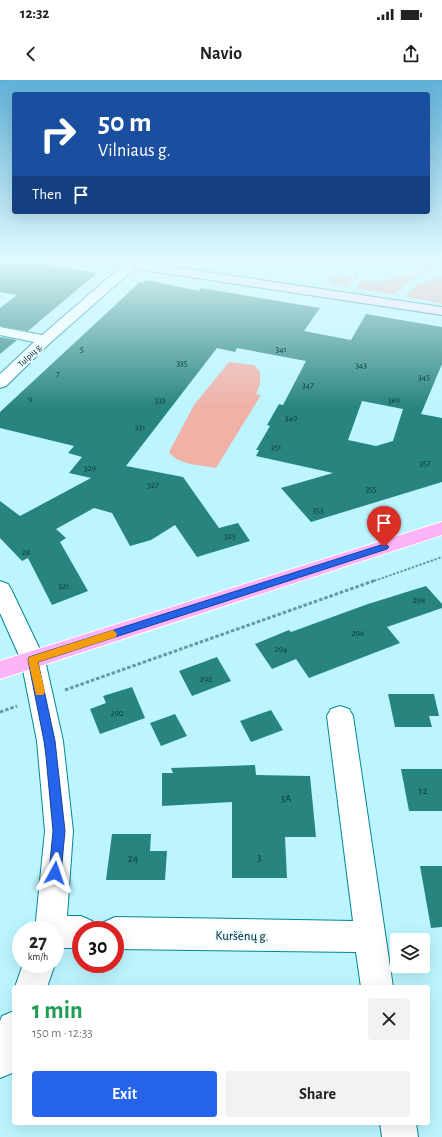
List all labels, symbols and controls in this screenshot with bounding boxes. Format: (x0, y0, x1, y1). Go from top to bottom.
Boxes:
text: 12:32 (20, 6, 49, 21)
icon: back (20, 43, 42, 65)
icon: share (400, 43, 422, 65)
text: Navio (200, 45, 242, 63)
icon: right (32, 108, 84, 160)
text: 50 m (98, 109, 152, 137)
text: Vilniaus g. (98, 142, 171, 160)
icon: arrive (70, 184, 92, 206)
text: Then (32, 187, 62, 202)
street label: Tulpių g. (16, 342, 44, 369)
house number: 5 (80, 345, 84, 354)
house number: 341 (275, 345, 287, 354)
house number: 335 (176, 359, 188, 368)
house number: 343 (355, 361, 367, 370)
house number: 7 (56, 370, 60, 379)
house number: 345 (418, 373, 430, 382)
house number: 347 (302, 381, 314, 390)
house number: 9 (28, 395, 32, 404)
house number: 333 (154, 396, 166, 405)
house number: 369 (388, 396, 400, 405)
house number: 349 (285, 414, 297, 423)
house number: 331 (135, 423, 145, 432)
house number: 351 (271, 443, 281, 452)
house number: 357 (419, 459, 431, 468)
house number: 329 (84, 464, 96, 473)
house number: 327 (147, 481, 159, 490)
house number: 355 (365, 485, 377, 494)
house number: 353 (312, 506, 324, 515)
pin (367, 506, 401, 547)
icon: arrive (373, 512, 395, 534)
house number: 325 (224, 532, 236, 541)
house number: 28 (22, 548, 30, 557)
house number: 321 (59, 582, 69, 591)
house number: 298 (413, 596, 425, 605)
house number: 296 (352, 629, 364, 638)
house number: 294 (275, 645, 288, 654)
house number: 292 (200, 675, 212, 684)
house number: 290 (110, 709, 124, 718)
house number: 12 (419, 785, 427, 796)
house number: 3A (281, 793, 292, 804)
position arrow (34, 852, 76, 894)
house number: 3 (257, 852, 262, 863)
house number: 24 (128, 853, 138, 864)
speed limit sign: 30 (72, 921, 124, 973)
street label: Kuršėnų g. (215, 930, 269, 943)
text: 27 (29, 932, 47, 952)
map controls (390, 933, 430, 973)
button: layers (390, 933, 430, 973)
text: km/h (28, 952, 48, 962)
button: close (368, 998, 410, 1040)
text: 1 min (32, 999, 83, 1023)
text: 150 m · 12:33 (32, 1027, 93, 1040)
button: Exit (32, 1071, 217, 1117)
button: Share (225, 1071, 410, 1117)

